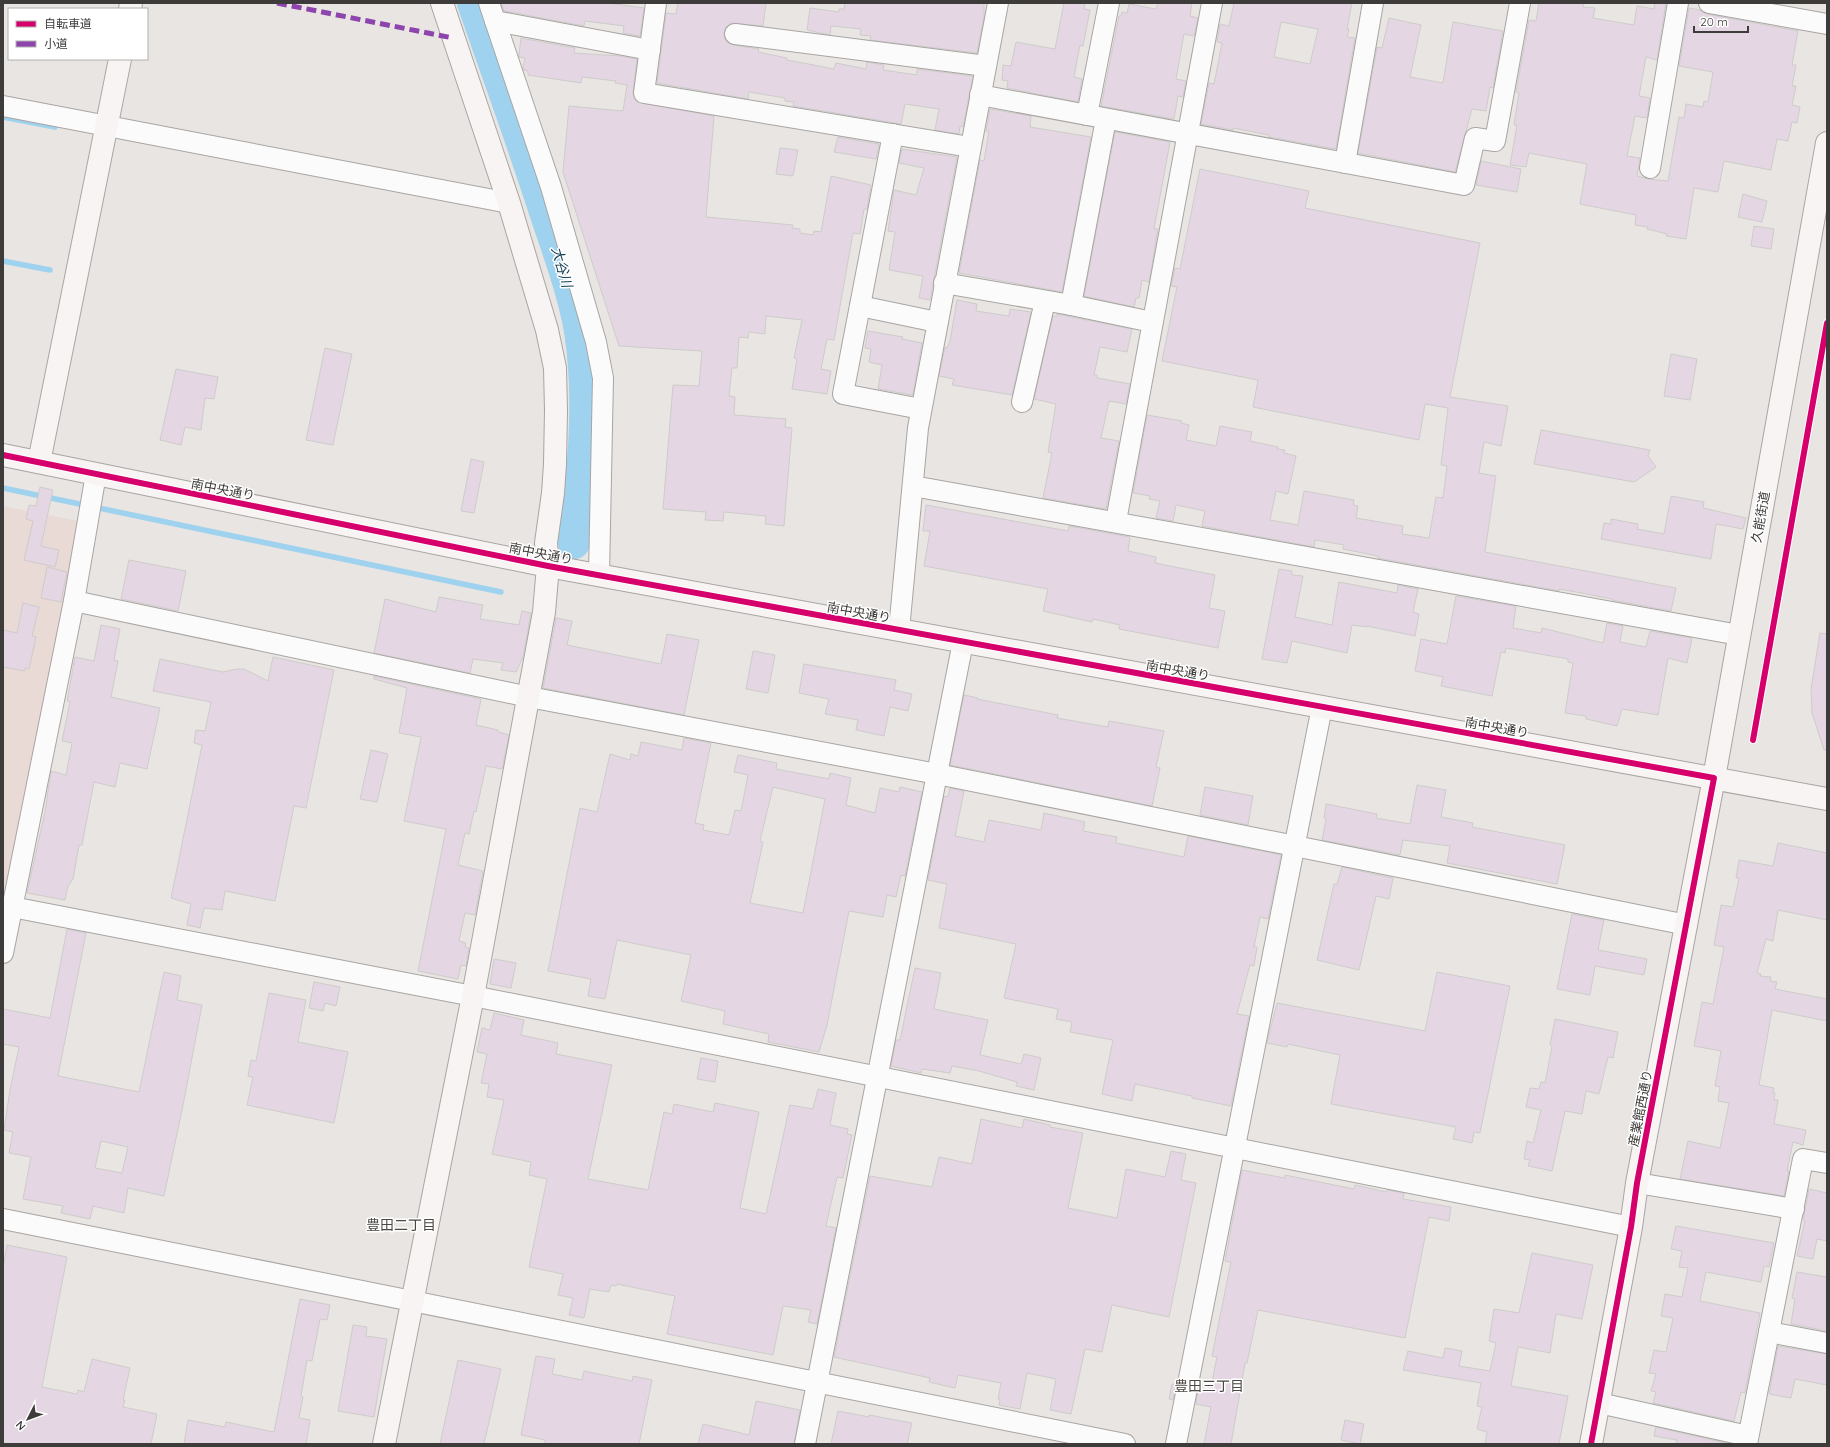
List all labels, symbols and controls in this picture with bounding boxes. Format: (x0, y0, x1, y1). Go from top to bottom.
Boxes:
legend (8, 8, 148, 60)
scale bar (1694, 8, 1748, 34)
text: 20 m (1700, 14, 1728, 29)
text: 自転車道 (44, 16, 92, 31)
text: 小道 (44, 36, 68, 51)
water label: 大谷川 (548, 244, 577, 292)
street label: 南中央通り (190, 475, 256, 503)
street label: 久能街道 (1748, 490, 1772, 544)
street label: 南中央通り (508, 539, 574, 567)
street label: 南中央通り (826, 598, 892, 626)
street label: 南中央通り (1145, 656, 1211, 684)
street label: 南中央通り (1464, 713, 1530, 741)
street label: 産業館西通り (1625, 1068, 1655, 1148)
district label: 豊田二丁目 (366, 1216, 436, 1234)
district label: 豊田三丁目 (1174, 1377, 1244, 1395)
north arrow (8, 1399, 48, 1439)
text: N (13, 1418, 28, 1433)

